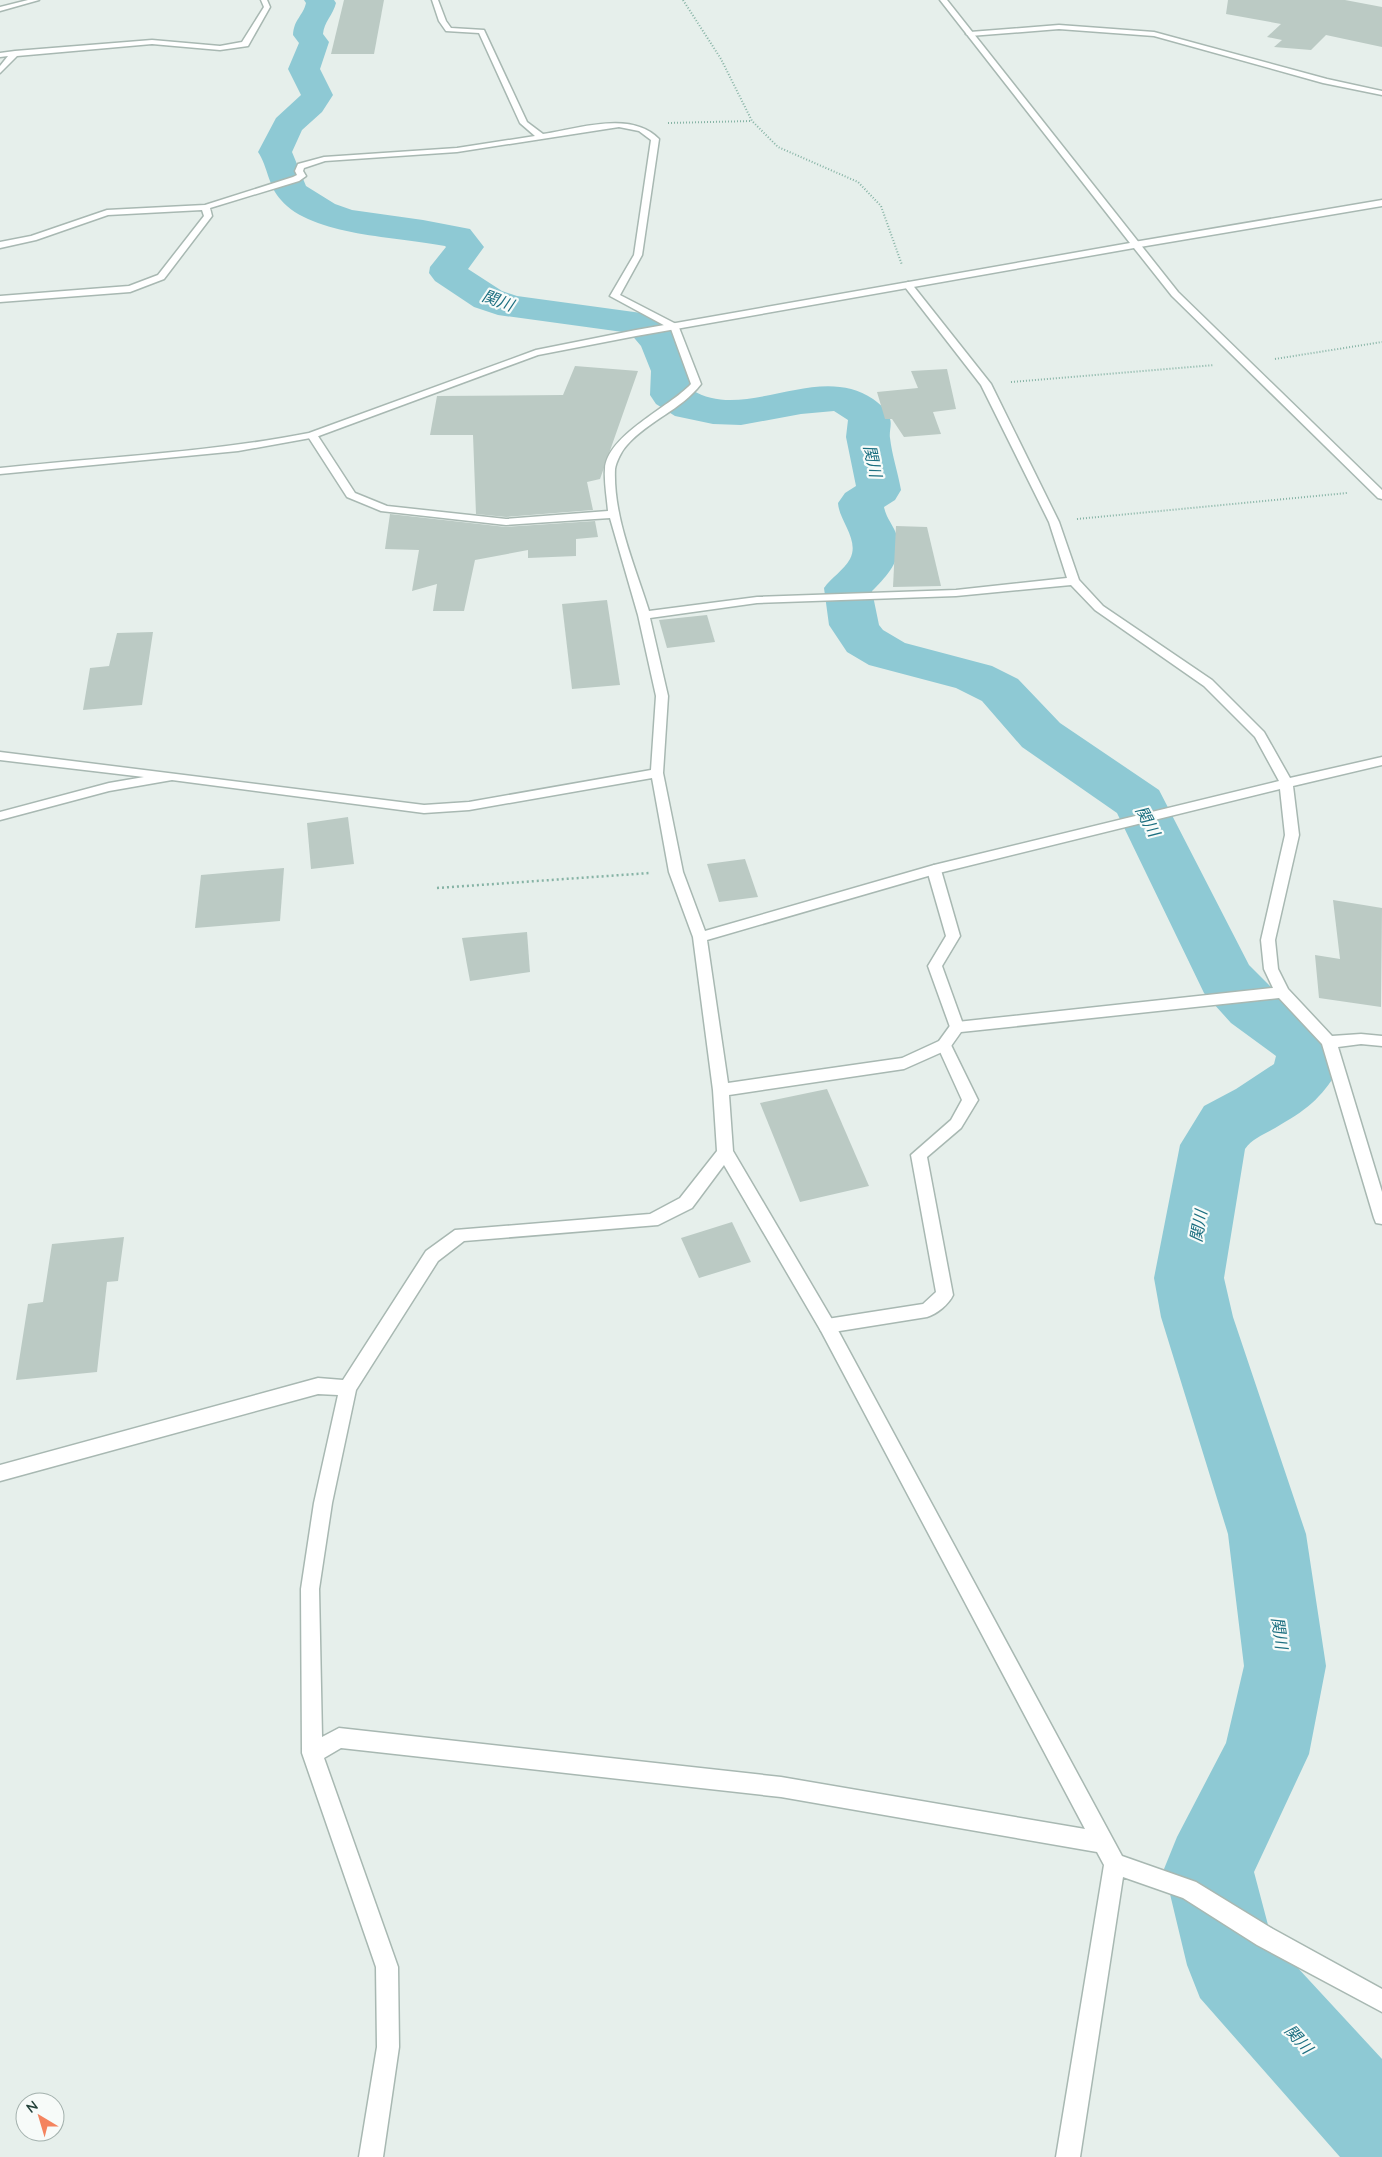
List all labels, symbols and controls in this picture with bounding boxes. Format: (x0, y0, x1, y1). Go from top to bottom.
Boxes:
water label: 関川 (480, 285, 518, 316)
water label: 関川 (860, 443, 887, 481)
water label: 関川 (1132, 802, 1165, 842)
water label: 関川 (1185, 1207, 1211, 1244)
water label: 関川 (1268, 1616, 1292, 1652)
water label: 関川 (1281, 2020, 1318, 2059)
north arrow (15, 2092, 65, 2142)
text: N (22, 2096, 42, 2117)

